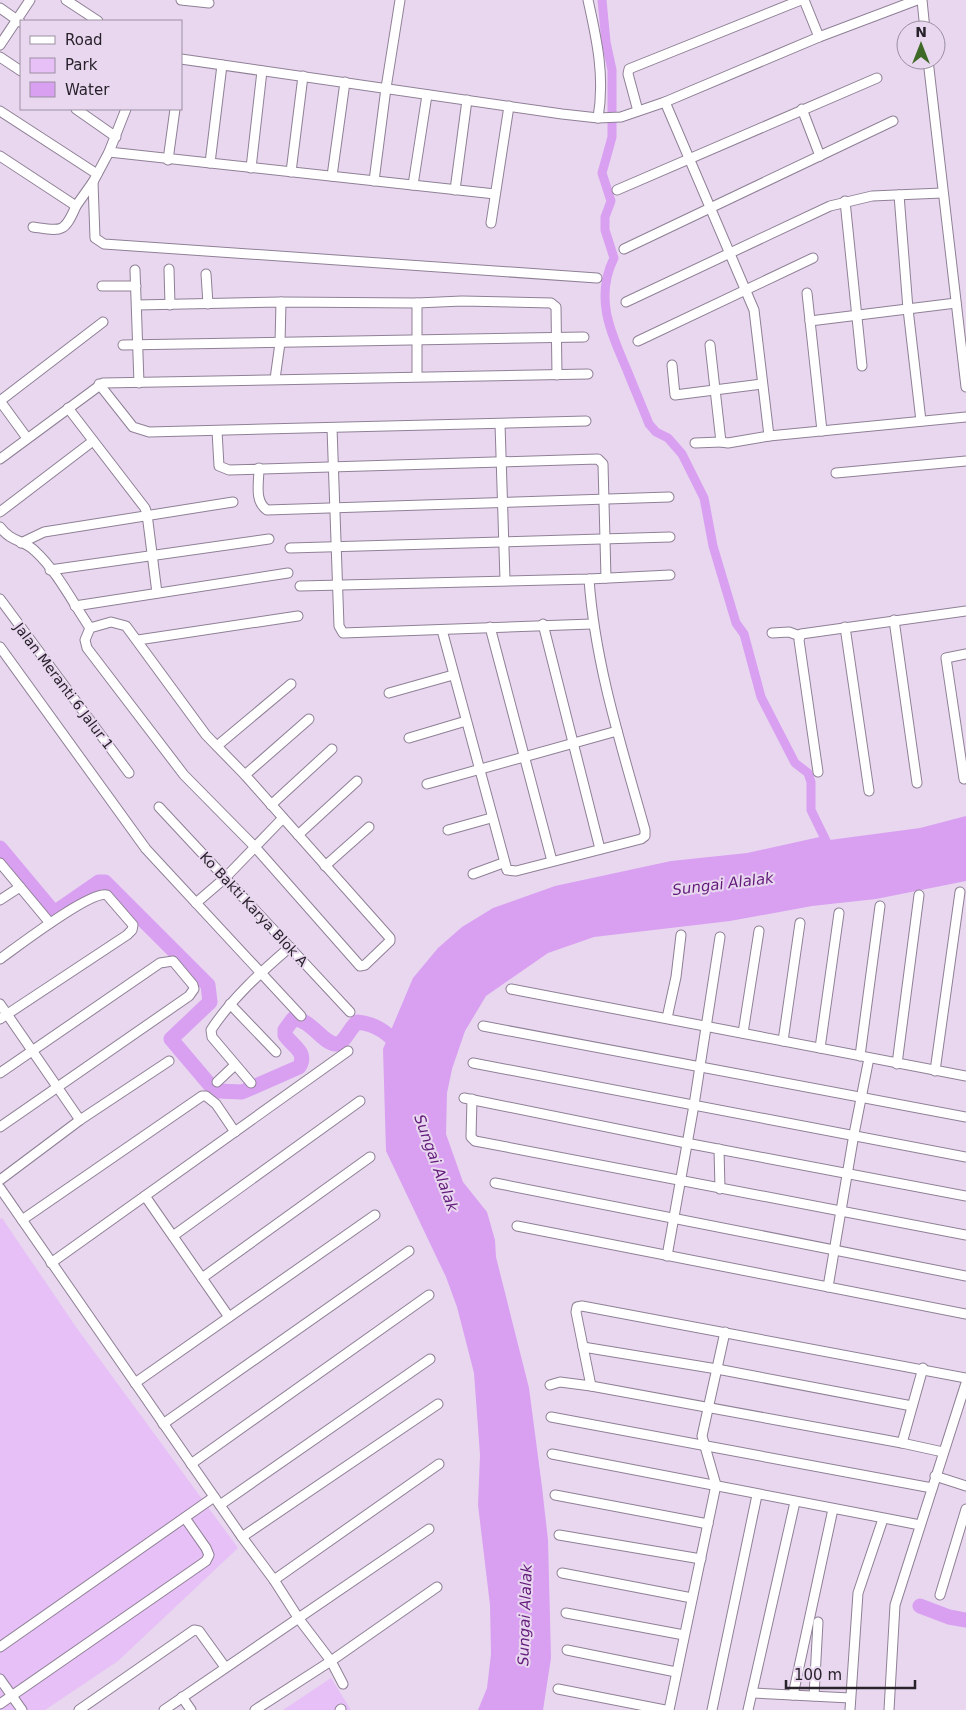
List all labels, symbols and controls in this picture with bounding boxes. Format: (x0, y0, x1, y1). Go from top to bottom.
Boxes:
legend (20, 20, 182, 110)
north arrow (896, 20, 946, 70)
text: N (915, 24, 927, 40)
text: Road (65, 31, 103, 49)
text: Park (65, 56, 98, 74)
text: Water (65, 81, 110, 99)
street label: Jalan Meranti 6 Jalur 1 (11, 619, 117, 752)
street label: Ko Bakti Karya Blok A (197, 849, 311, 970)
water label: Sungai Alalak (671, 869, 776, 899)
water label: Sungai Alalak (410, 1112, 462, 1215)
water label: Sungai Alalak (514, 1562, 536, 1666)
scale bar (786, 1658, 915, 1690)
text: 100 m (794, 1666, 842, 1684)

